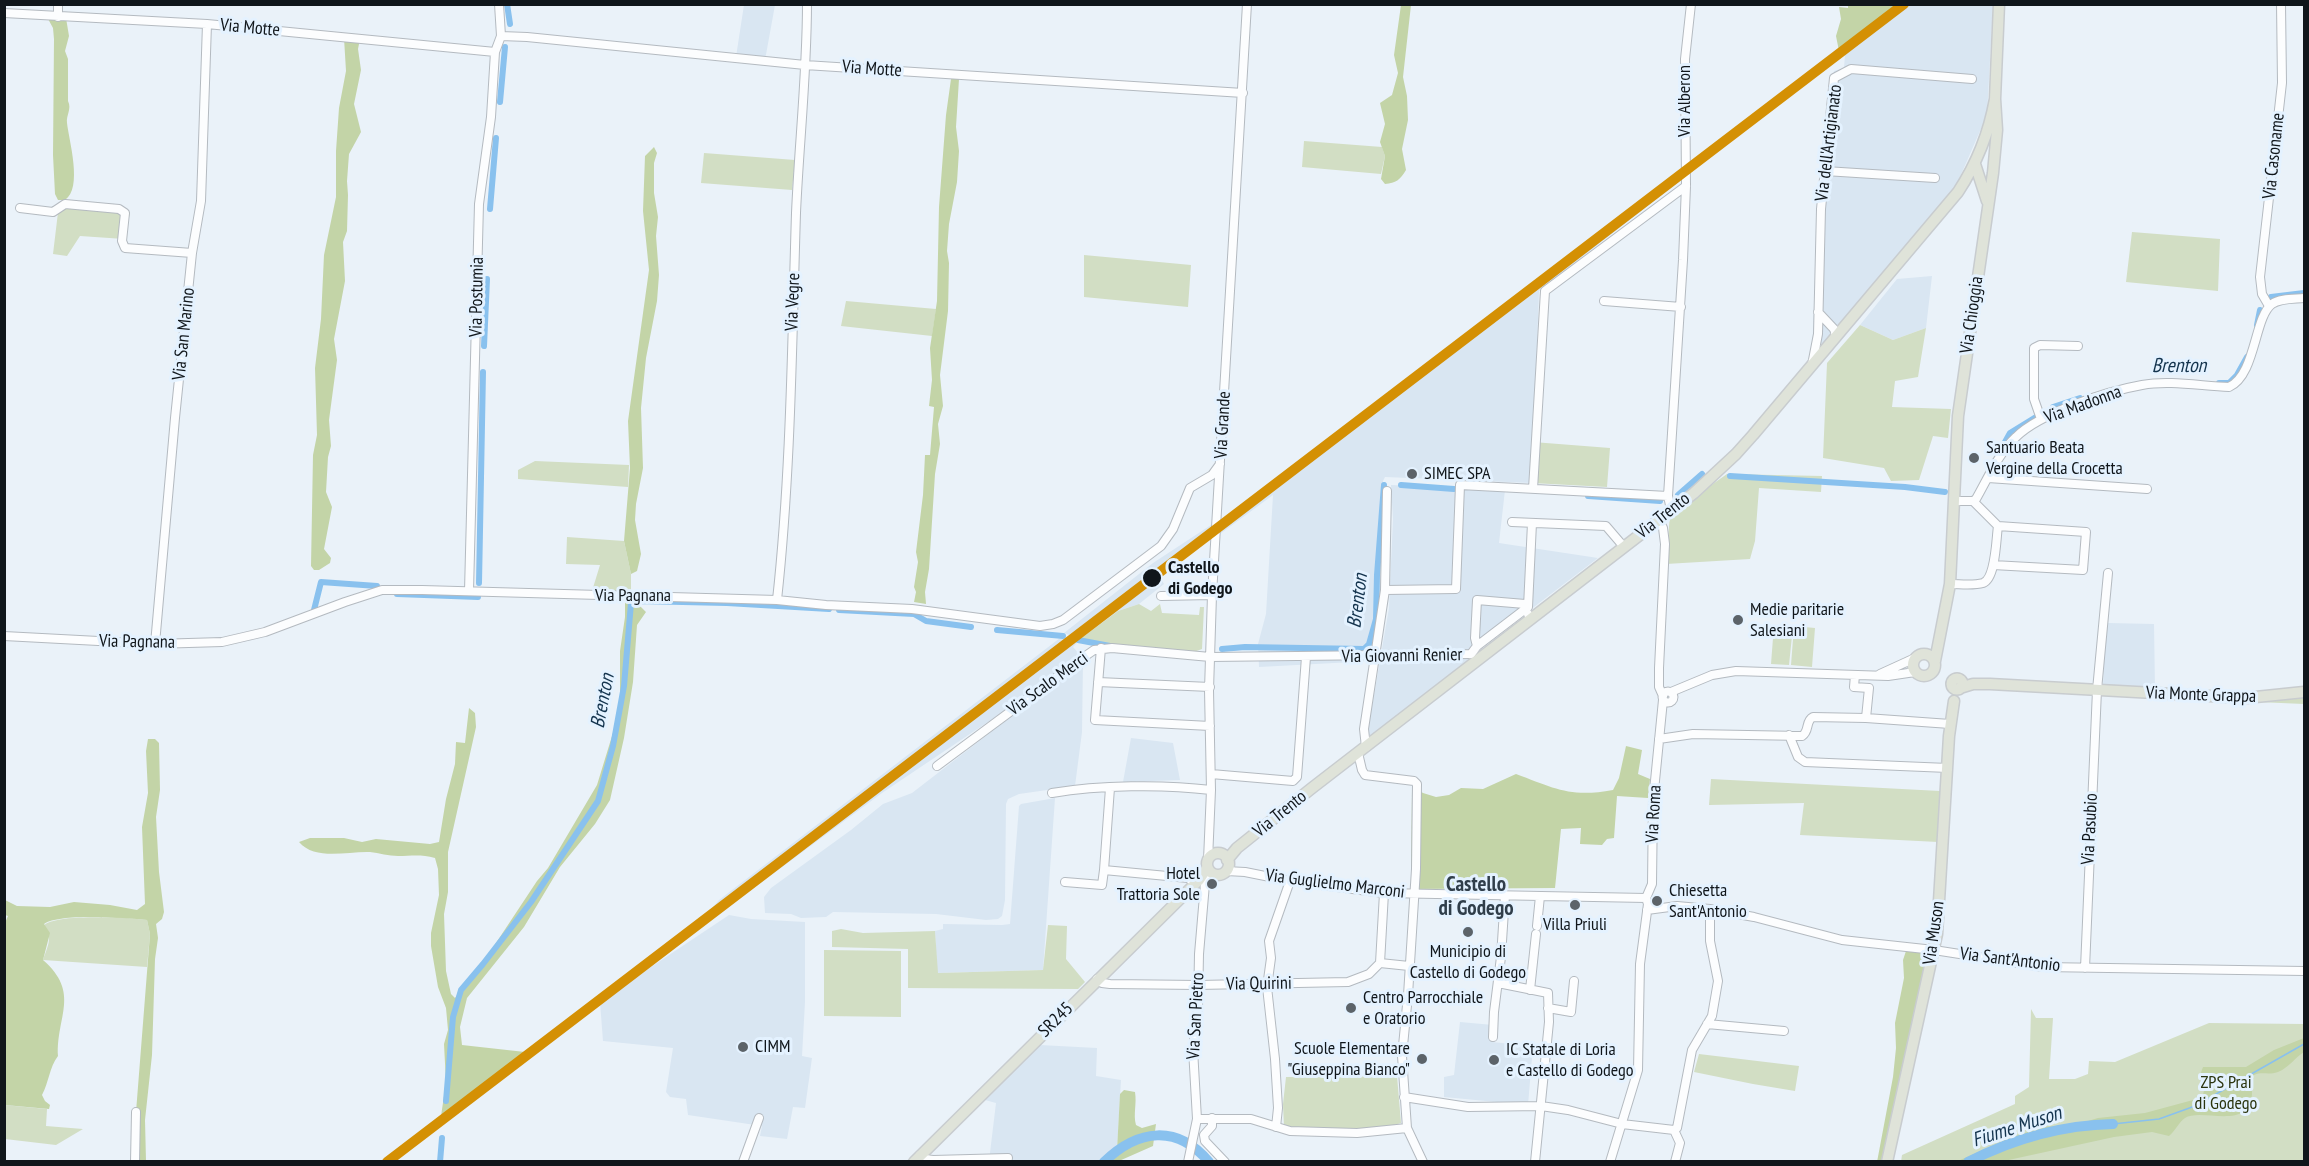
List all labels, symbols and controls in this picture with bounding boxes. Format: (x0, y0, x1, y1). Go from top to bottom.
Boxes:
street label: Via Motte (219, 15, 281, 41)
street label: Via Motte (841, 56, 903, 82)
street label: Via Alberon (1674, 65, 1696, 137)
street label: Via dell'Artigianato (1811, 83, 1847, 203)
street label: Via Casoname (2259, 112, 2289, 200)
street label: Via Postumia (466, 257, 488, 337)
street label: Via Vegre (781, 273, 805, 331)
street label: Via Chioggia (1956, 275, 1988, 355)
street label: Via San Marino (168, 287, 200, 381)
water label: Brenton (2152, 354, 2206, 378)
street label: Via Madonna (2041, 381, 2125, 429)
street label: Via Grande (1210, 391, 1236, 459)
place label: Santuario Beata Vergine della Crocetta (1986, 437, 2123, 480)
marker: Santuario Beata Vergine della Crocetta (1967, 451, 1981, 465)
place label: SIMEC SPA (1424, 463, 1491, 485)
marker: SIMEC SPA (1405, 467, 1419, 481)
street label: Via Trento (1632, 488, 1694, 544)
place label: Castello di Godego (1168, 557, 1232, 600)
marker: Castello di Godego (1141, 567, 1163, 589)
water label: Brenton (1343, 572, 1373, 630)
street label: Via Pagnana (595, 585, 671, 607)
place label: Medie paritarie Salesiani (1750, 599, 1844, 642)
marker: Medie paritarie Salesiani (1731, 613, 1745, 627)
street label: Via Pagnana (99, 631, 175, 653)
street label: Via Giovanni Renier (1341, 644, 1463, 668)
street label: Via Scalo Merci (1003, 647, 1093, 721)
water label: Brenton (586, 672, 620, 730)
street label: Via Monte Grappa (2146, 682, 2256, 708)
street label: Via Roma (1642, 785, 1666, 843)
street label: Via Trento (1249, 786, 1311, 842)
street label: Via Pasubio (2077, 793, 2103, 865)
place label: Hotel Trattoria Sole (1117, 863, 1200, 906)
street label: Via Guglielmo Marconi (1264, 865, 1406, 903)
district label: Castello di Godego (1438, 872, 1514, 922)
marker: Hotel Trattoria Sole (1205, 877, 1219, 891)
place label: Chiesetta Sant'Antonio (1669, 880, 1747, 922)
marker: Chiesetta Sant'Antonio (1650, 894, 1664, 908)
marker: Villa Priuli (1568, 898, 1582, 912)
street label: Via Muson (1919, 900, 1949, 966)
place label: Villa Priuli (1543, 914, 1607, 936)
marker: Municipio di Castello di Godego (1461, 925, 1475, 939)
place label: Municipio di Castello di Godego (1410, 941, 1526, 984)
street label: Via Sant'Antonio (1959, 943, 2061, 977)
street label: Via San Pietro (1183, 972, 1209, 1060)
street label: Via Quirini (1226, 973, 1292, 995)
place label: Centro Parrocchiale e Oratorio (1363, 987, 1483, 1030)
street label: SR245 (1034, 998, 1078, 1042)
marker: Centro Parrocchiale e Oratorio (1344, 1001, 1358, 1015)
place label: CIMM (755, 1036, 790, 1058)
place label: Scuole Elementare "Giuseppina Bianco" (1287, 1038, 1410, 1080)
place label: IC Statale di Loria e Castello di Godego (1506, 1039, 1634, 1082)
marker: CIMM (736, 1040, 750, 1054)
marker: Scuole Elementare "Giuseppina Bianco" (1415, 1052, 1429, 1066)
marker: IC Statale di Loria e Castello di Godego (1487, 1053, 1501, 1067)
park label: ZPS Prai di Godego (2195, 1072, 2257, 1114)
water label: Fiume Muson (1969, 1101, 2065, 1153)

